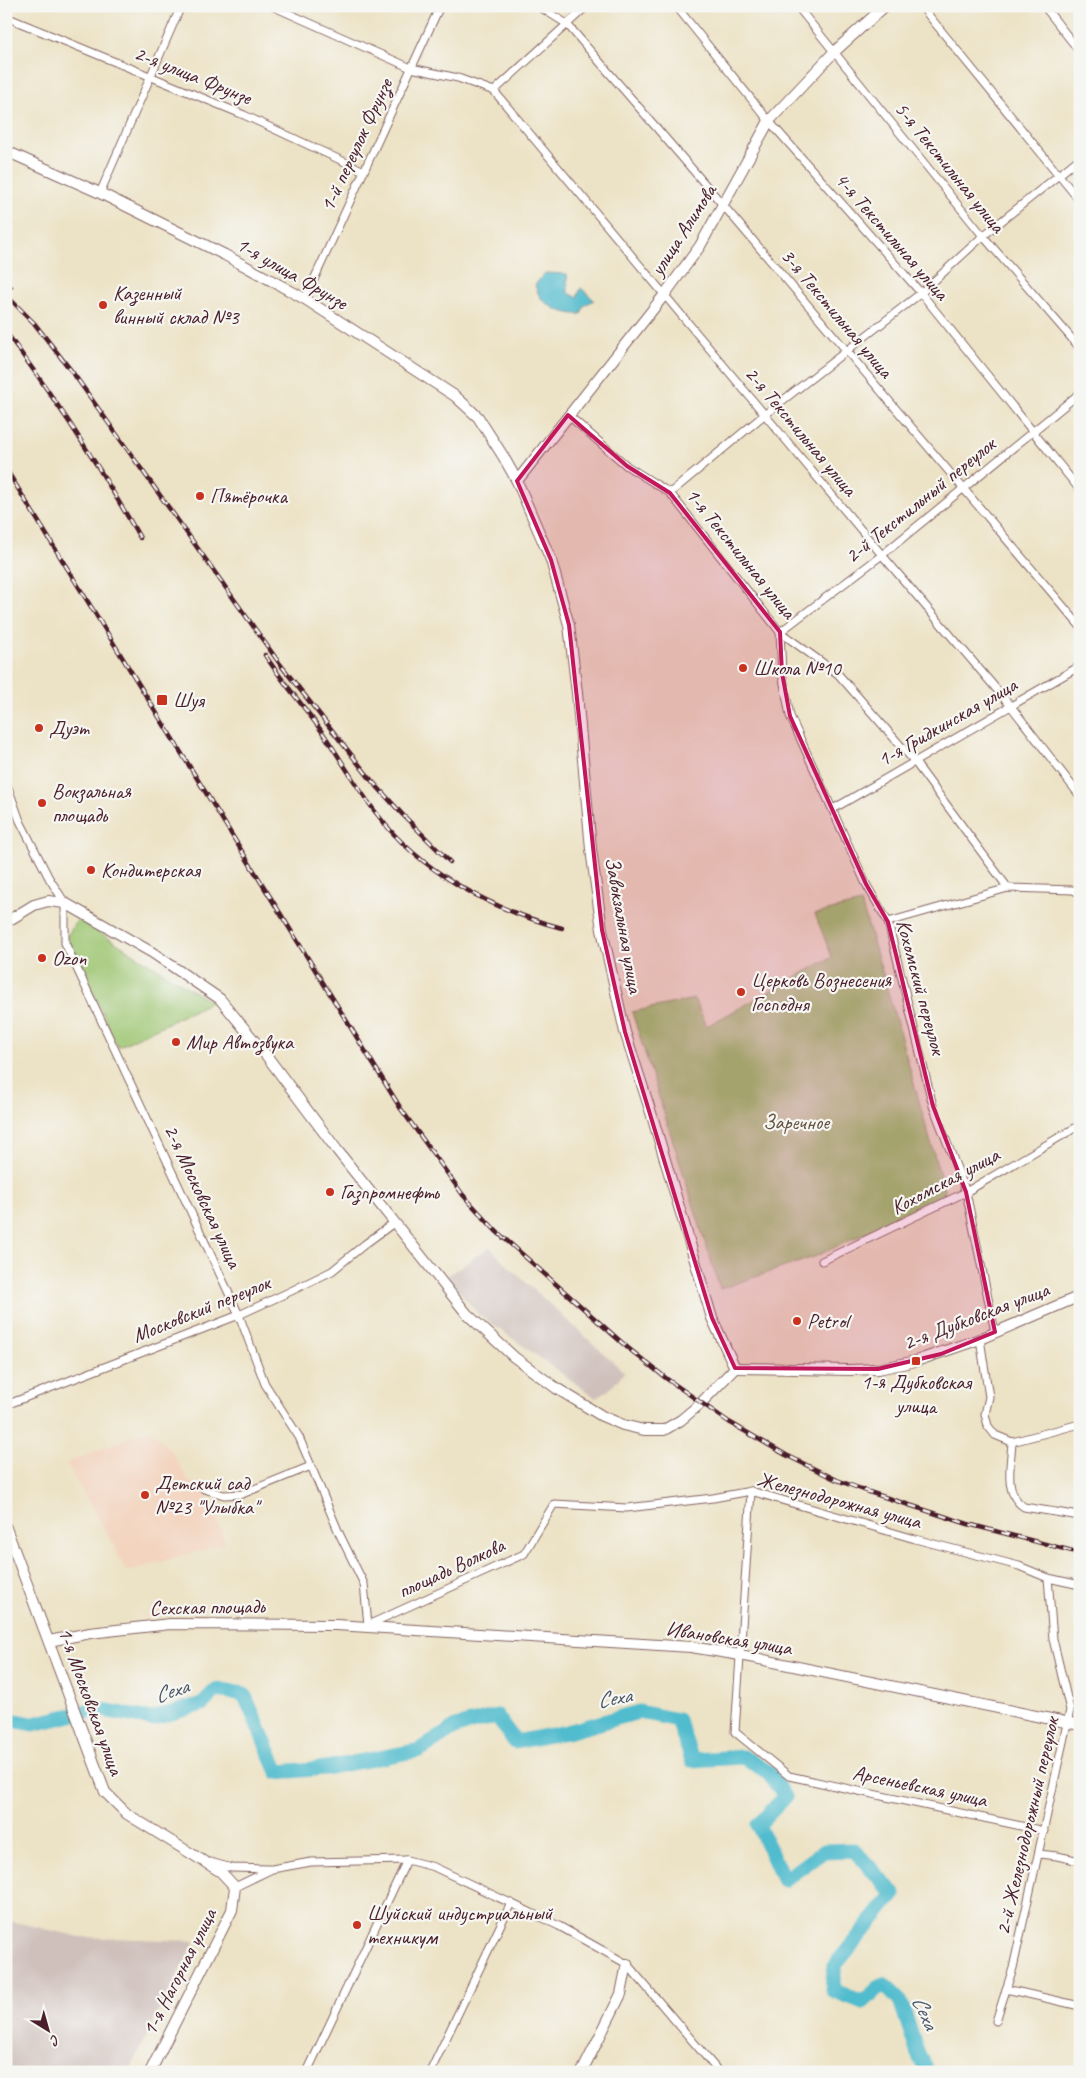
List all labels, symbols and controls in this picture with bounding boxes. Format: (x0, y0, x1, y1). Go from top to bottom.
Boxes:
street label: 2-я улица Фрунзе (131, 40, 256, 111)
street label: 1-й переулок Фрунзе (314, 73, 400, 216)
street label: 5-я Текстильная улица (889, 96, 1012, 239)
street label: 4-я Текстильная улица (829, 167, 956, 307)
street label: улица Алимова (643, 178, 723, 282)
street label: 1-я улица Фрунзе (232, 231, 353, 316)
street label: 3-я Текстильная улица (775, 243, 900, 384)
place label: Казенный винный склад №3 (113, 280, 240, 330)
marker: Казенный винный склад №3 (97, 299, 109, 311)
street label: 2-я Текстильная улица (739, 361, 864, 502)
street label: 2-й Текстильный переулок (840, 430, 1002, 569)
street label: 1-я Текстильная улица (680, 482, 803, 625)
place label: Пятёрочка (210, 483, 289, 509)
marker: Пятёрочка (194, 490, 206, 502)
place label: Школа №10 (753, 655, 842, 681)
marker: Школа №10 (737, 662, 749, 674)
street label: 1-я Гридкинская улица (873, 671, 1023, 772)
place label: Шуя (173, 687, 205, 713)
marker: Шуя (155, 693, 169, 707)
place label: Дуэт (49, 715, 90, 741)
marker: Дуэт (33, 722, 45, 734)
place label: Вокзальная площадь (52, 778, 132, 828)
marker: Вокзальная площадь (36, 797, 48, 809)
street label: Завокзальная улица (599, 855, 649, 997)
place label: Кондитерская (101, 857, 201, 883)
marker: Кондитерская (85, 864, 97, 876)
street label: Кохомский переулок (890, 917, 952, 1060)
place label: Ozon (52, 945, 87, 971)
marker: Ozon (36, 952, 48, 964)
place label: Церковь Вознесения Господня (751, 967, 893, 1017)
marker: Церковь Вознесения Господня (735, 986, 747, 998)
place label: Мир Автозвука (186, 1029, 295, 1056)
marker: Мир Автозвука (170, 1036, 182, 1048)
park label: Заречное (763, 1109, 831, 1135)
street label: 2-я Московская улица (158, 1120, 248, 1273)
street label: Кохомская улица (886, 1141, 1005, 1220)
place label: Газпромнефть (340, 1179, 440, 1206)
marker: Газпромнефть (324, 1186, 336, 1198)
street label: Московский переулок (128, 1269, 276, 1348)
street label: 2-я Дубковская улица (899, 1276, 1054, 1356)
place label: Petrol (807, 1308, 852, 1334)
marker: Petrol (791, 1315, 803, 1327)
marker: 1-я Дубковская улица (910, 1355, 922, 1367)
place label: 1-я Дубковская улица (861, 1369, 973, 1419)
street label: Железнодорожная улица (754, 1466, 926, 1535)
place label: Детский сад №23 "Улыбка" (155, 1470, 262, 1520)
marker: Детский сад №23 "Улыбка" (139, 1489, 151, 1501)
street label: площадь Волкова (394, 1531, 510, 1604)
street label: Сехская площадь (149, 1593, 266, 1621)
street label: Ивановская улица (664, 1615, 795, 1661)
street label: 1-я Московская улица (52, 1624, 130, 1780)
water label: Сеха (151, 1672, 194, 1710)
water label: Сеха (595, 1681, 636, 1715)
street label: 2-й Железнодорожный переулок (989, 1713, 1065, 1937)
street label: Арсеньевская улица (851, 1759, 991, 1813)
place label: Шуйский индустриальный техникум (367, 1900, 554, 1950)
street label: 1-я Нагорная улица (136, 1903, 223, 2040)
marker: Шуйский индустриальный техникум (351, 1919, 363, 1931)
water label: Сеха (905, 1991, 946, 2036)
north arrow (22, 2006, 72, 2056)
text: С (46, 2031, 63, 2050)

